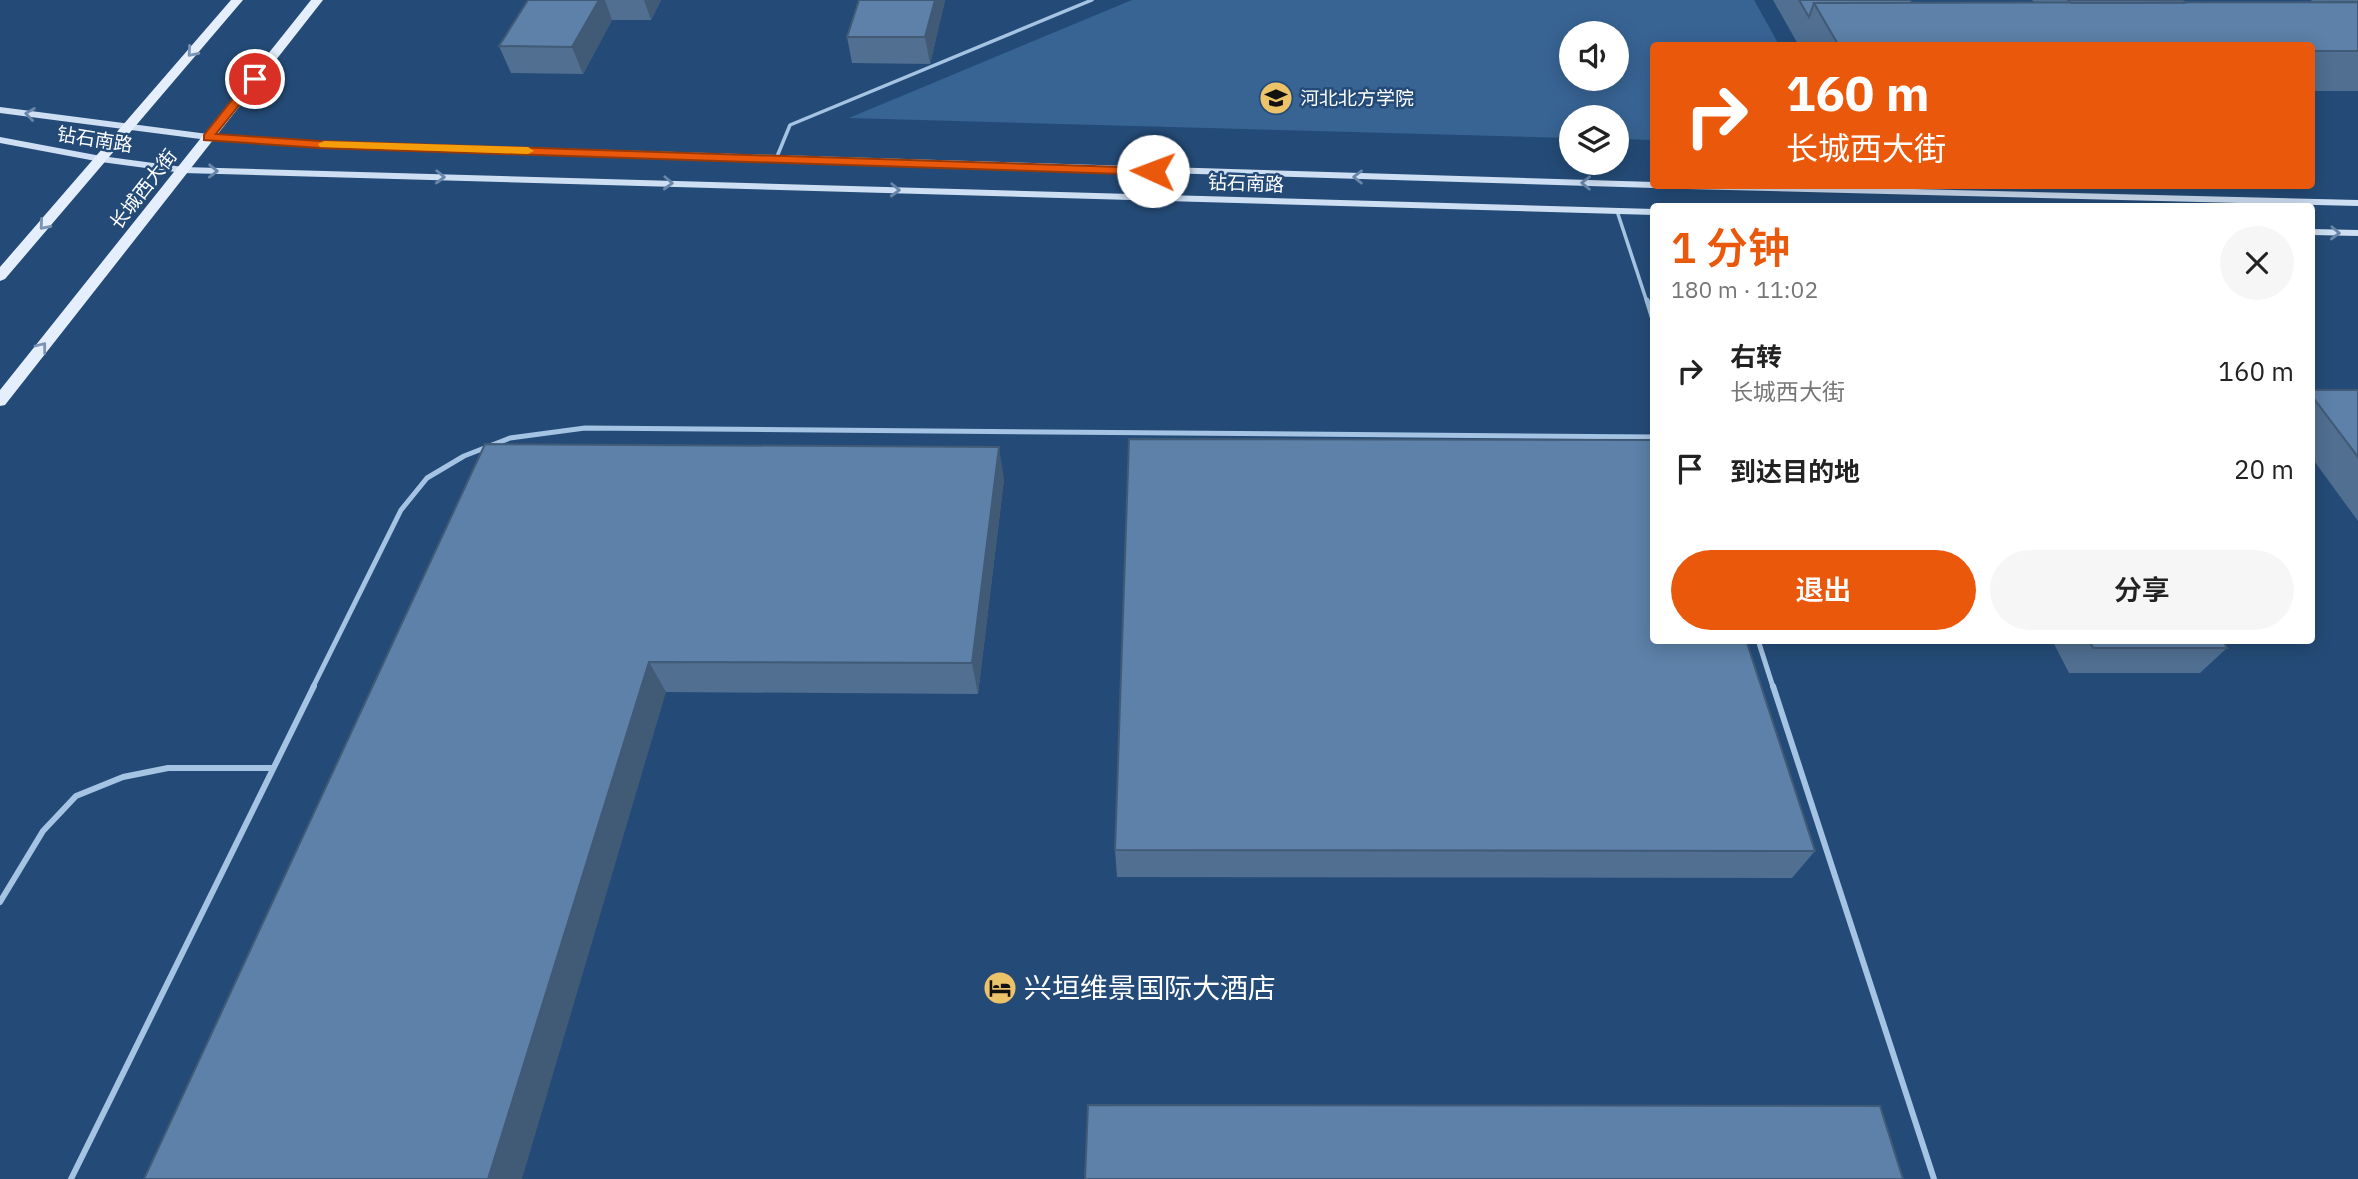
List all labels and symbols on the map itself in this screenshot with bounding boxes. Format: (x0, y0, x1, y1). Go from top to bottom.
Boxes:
one-way arrow (188, 43, 200, 56)
pin (225, 49, 285, 109)
school or university icon: 河北北方学院 (1257, 79, 1295, 117)
place label: 河北北方学院 (1300, 86, 1414, 110)
one-way arrow (24, 107, 36, 122)
street label: 钻石南路 (56, 121, 134, 157)
position arrow (1116, 134, 1190, 208)
street label: 长城西大街 (104, 144, 182, 234)
one-way arrow (208, 163, 219, 178)
one-way arrow (435, 169, 446, 184)
one-way arrow (1352, 169, 1363, 185)
street label: 钻石南路 (1208, 170, 1284, 196)
one-way arrow (1580, 175, 1590, 191)
one-way arrow (662, 176, 673, 191)
one-way arrow (890, 182, 901, 198)
one-way arrow (40, 216, 52, 229)
one-way arrow (2330, 225, 2341, 240)
one-way arrow (34, 343, 47, 355)
hotel icon: 兴垣维景国际大酒店 (981, 969, 1019, 1007)
place label: 兴垣维景国际大酒店 (1024, 969, 1276, 1006)

